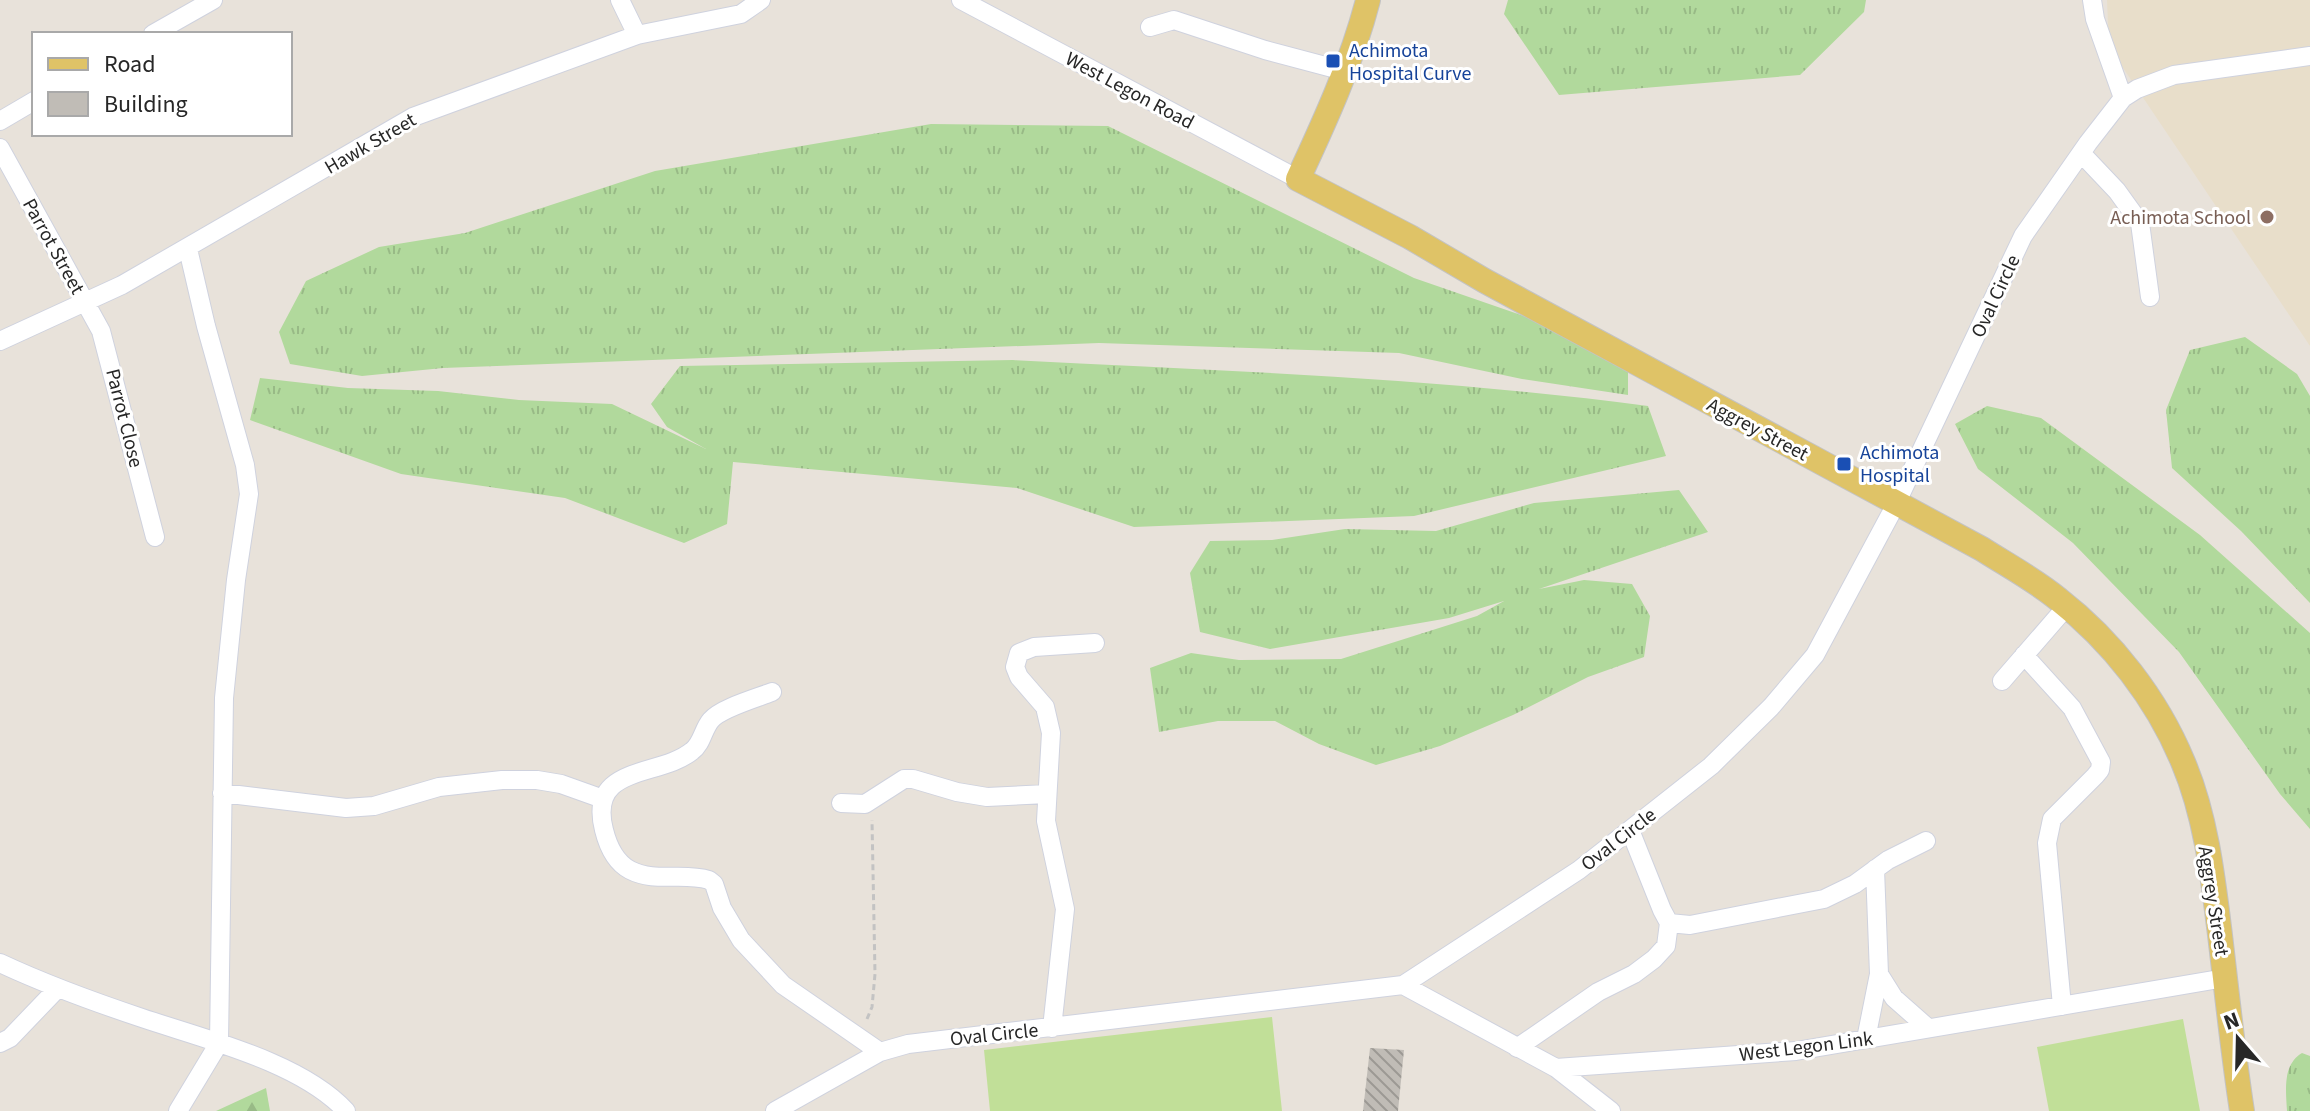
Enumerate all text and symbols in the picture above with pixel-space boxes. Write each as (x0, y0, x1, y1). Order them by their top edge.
legend (32, 32, 292, 136)
place label: Achimota Hospital Curve (1349, 37, 1472, 88)
street label: West Legon Road (1060, 45, 1199, 137)
text: Road (104, 47, 156, 82)
marker: Achimota Hospital Curve (1324, 52, 1342, 70)
text: Building (104, 87, 188, 122)
street label: Hawk Street (320, 106, 422, 181)
street label: Parrot Street (15, 194, 91, 300)
place label: Achimota School (2110, 204, 2251, 232)
marker: Achimota School (2258, 208, 2276, 226)
street label: Oval Circle (1964, 250, 2027, 343)
street label: Parrot Close (98, 366, 150, 471)
street label: Aggrey Street (1702, 391, 1813, 468)
place label: Achimota Hospital (1860, 439, 1939, 490)
marker: Achimota Hospital (1835, 455, 1853, 473)
street label: Oval Circle (1575, 801, 1662, 878)
street label: Aggrey Street (2190, 844, 2236, 959)
north arrow (2198, 999, 2278, 1079)
text: N (2219, 1004, 2244, 1039)
street label: Oval Circle (949, 1016, 1040, 1054)
street label: West Legon Link (1738, 1025, 1875, 1069)

